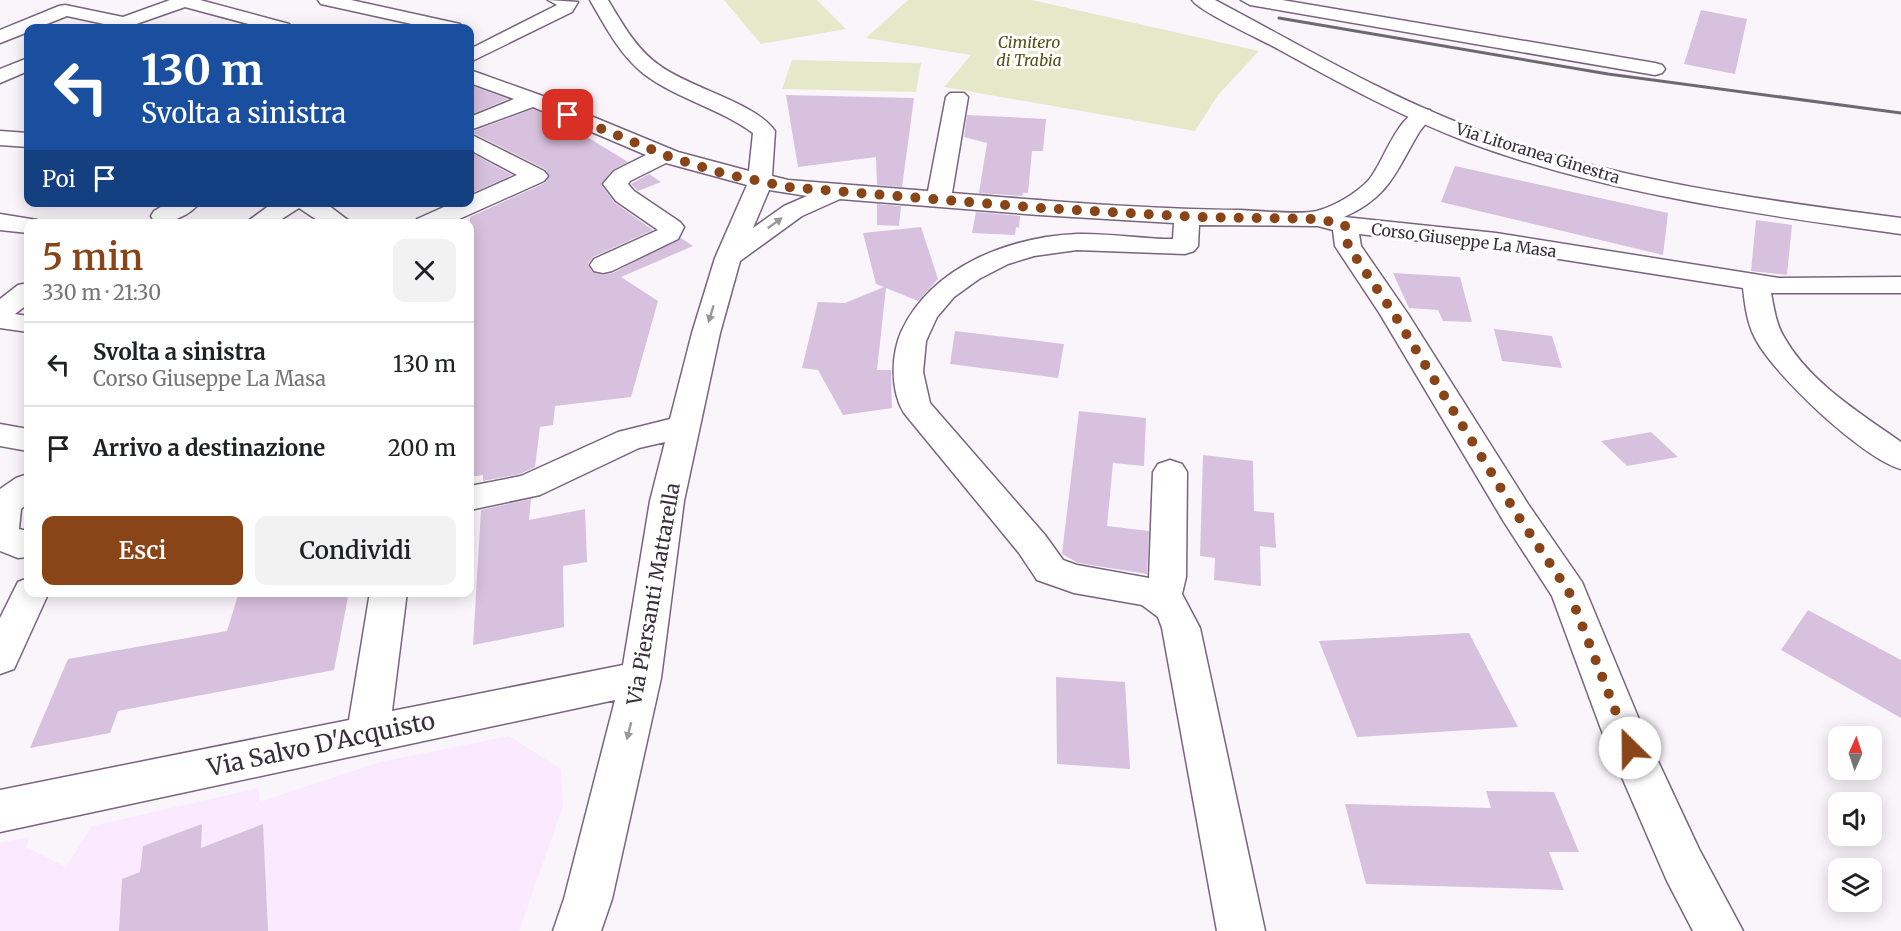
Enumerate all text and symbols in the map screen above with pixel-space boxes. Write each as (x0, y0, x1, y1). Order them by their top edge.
park label: Cimitero di Trabia (996, 32, 1062, 70)
text: 130 m (141, 44, 263, 96)
icon: left (42, 48, 120, 126)
pin (542, 89, 593, 140)
text: Svolta a sinistra (141, 96, 346, 130)
icon: arrive (551, 98, 584, 131)
street label: Via Litoranea Ginestra (1453, 118, 1623, 188)
icon: arrive (88, 162, 121, 195)
text: Poi (42, 165, 76, 193)
one-way arrow (767, 217, 783, 229)
street label: Corso Giuseppe La Masa (1370, 219, 1558, 261)
text: 5 min (42, 235, 143, 280)
button: close (393, 239, 456, 302)
text: 330 m · 21:30 (42, 280, 161, 305)
one-way arrow (706, 305, 715, 323)
text: Svolta a sinistra (93, 338, 266, 366)
icon: left (42, 348, 75, 381)
text: 130 m (393, 350, 456, 378)
text: Corso Giuseppe La Masa (93, 366, 326, 391)
icon: arrive (42, 432, 75, 465)
text: Arrivo a destinazione (93, 434, 325, 462)
text: 200 m (388, 434, 456, 462)
street label: Via Piersanti Mattarella (621, 481, 685, 708)
button: Esci (42, 516, 243, 585)
button: Condividi (255, 516, 456, 585)
street label: Via Salvo D'Acquisto (203, 705, 438, 783)
position arrow (1598, 716, 1662, 780)
one-way arrow (623, 722, 633, 741)
north arrow (1828, 726, 1882, 780)
map controls (1828, 726, 1882, 912)
button: sound (1828, 792, 1882, 846)
button: layers (1828, 858, 1882, 912)

